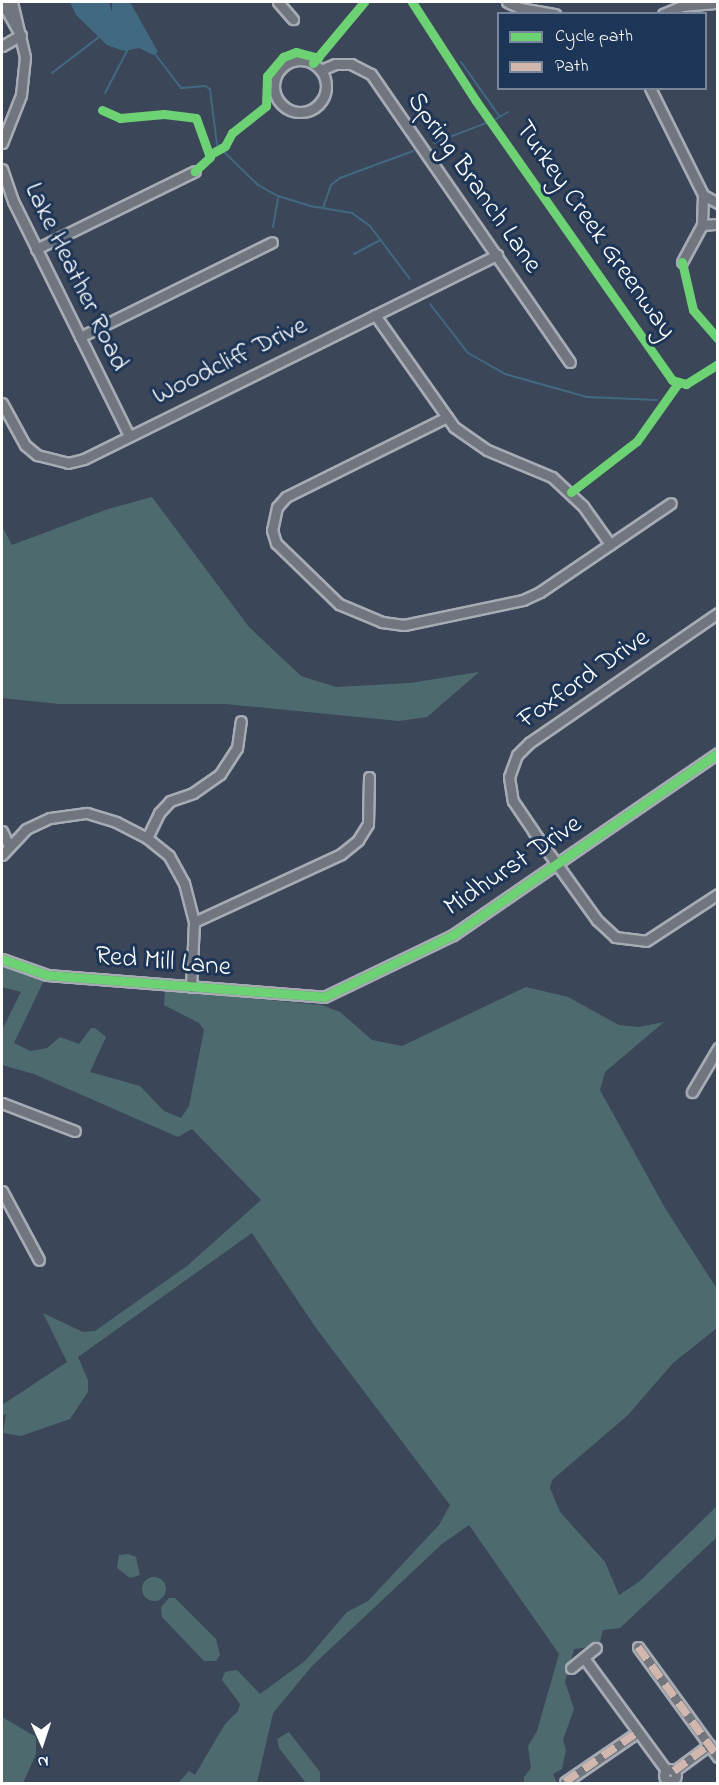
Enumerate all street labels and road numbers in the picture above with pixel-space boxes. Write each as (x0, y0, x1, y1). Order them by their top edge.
street label: Spring Branch Lane (400, 86, 548, 280)
street label: Turkey Creek Greenway (507, 114, 683, 346)
street label: Lake Heather Road (16, 178, 136, 376)
street label: Woodcliff Drive (147, 310, 313, 412)
street label: Foxford Drive (512, 622, 656, 736)
street label: Midhurst Drive (438, 808, 588, 924)
street label: Red Mill Lane (94, 940, 232, 984)

